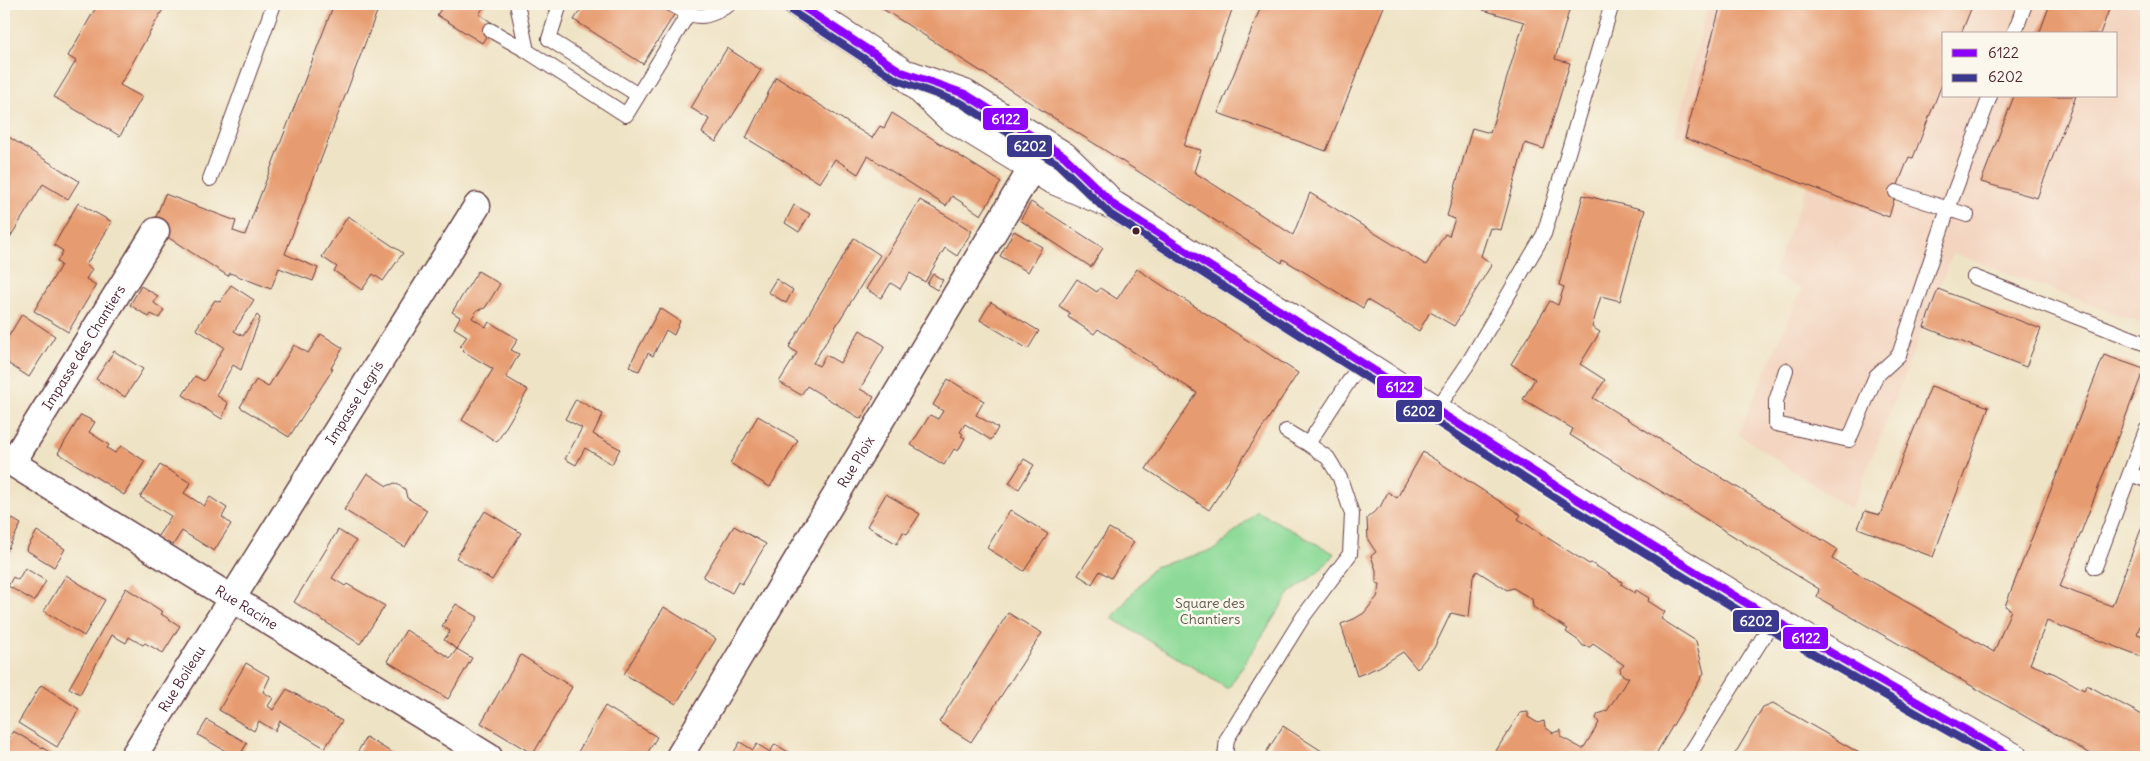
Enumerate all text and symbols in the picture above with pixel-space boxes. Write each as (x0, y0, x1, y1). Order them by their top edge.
legend (1942, 32, 2118, 98)
text: 6122 (1988, 43, 2019, 62)
text: 6202 (1988, 67, 2023, 86)
line badge: 6122 (982, 107, 1029, 131)
text: 6122 (992, 110, 1021, 128)
line badge: 6202 (1006, 134, 1053, 158)
text: 6202 (1014, 137, 1047, 155)
unlabelled marker (1131, 226, 1141, 236)
street label: Impasse des Chantiers (38, 281, 129, 413)
street label: Impasse Legris (321, 357, 387, 448)
line badge: 6122 (1376, 375, 1423, 399)
text: 6122 (1386, 378, 1415, 396)
line badge: 6202 (1395, 399, 1443, 423)
text: 6202 (1403, 402, 1436, 420)
street label: Rue Ploix (833, 433, 878, 491)
street label: Rue Racine (212, 581, 281, 634)
park label: Square des Chantiers (1175, 594, 1245, 628)
line badge: 6202 (1732, 609, 1780, 633)
text: 6202 (1740, 612, 1773, 630)
line badge: 6122 (1782, 626, 1829, 650)
text: 6122 (1792, 629, 1821, 647)
street label: Rue Boileau (154, 642, 209, 715)

